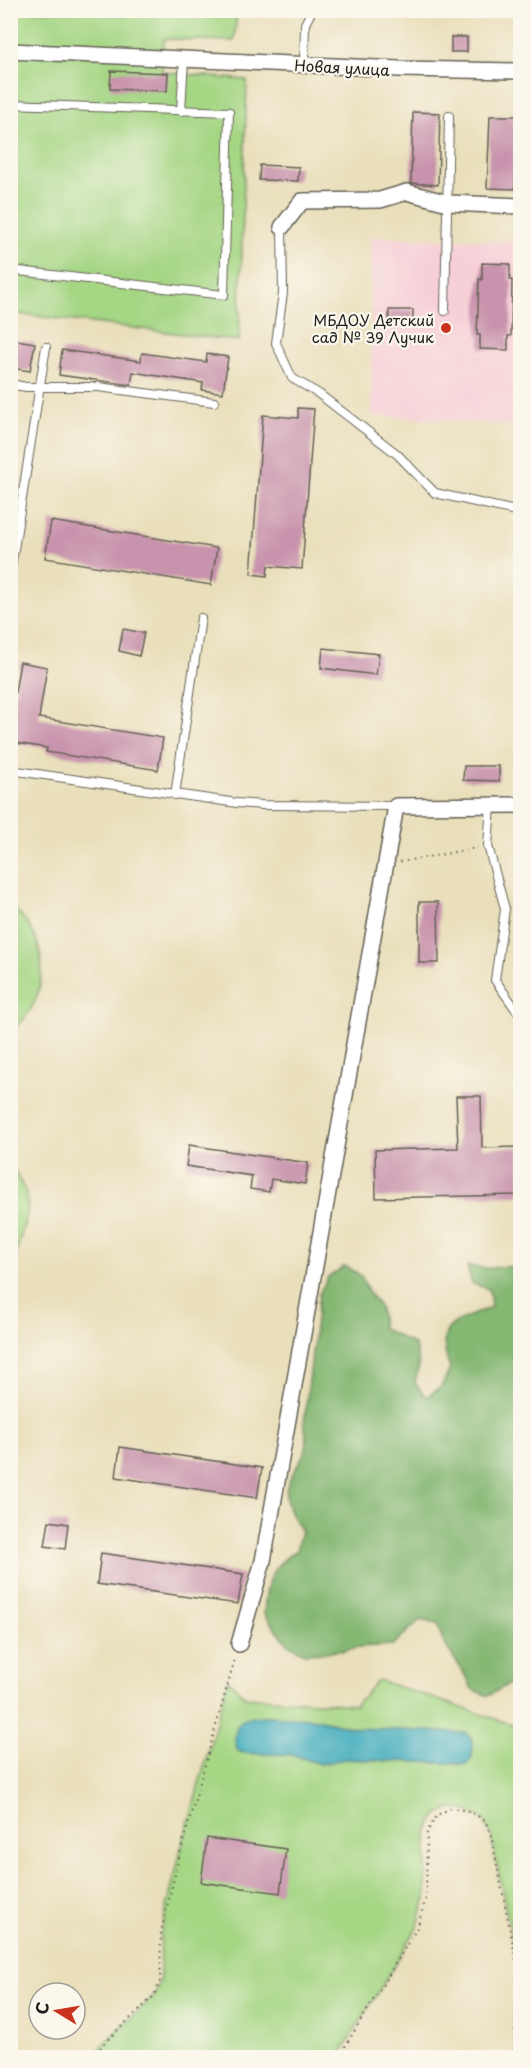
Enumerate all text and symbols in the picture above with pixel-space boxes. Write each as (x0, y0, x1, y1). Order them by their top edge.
street label: Новая улица (294, 53, 391, 81)
place label: МБДОУ Детский сад № 39 Лучик (312, 308, 434, 348)
marker: МБДОУ Детский сад № 39 Лучик (439, 321, 453, 335)
north arrow (27, 1981, 87, 2041)
text: С (28, 2000, 54, 2016)

